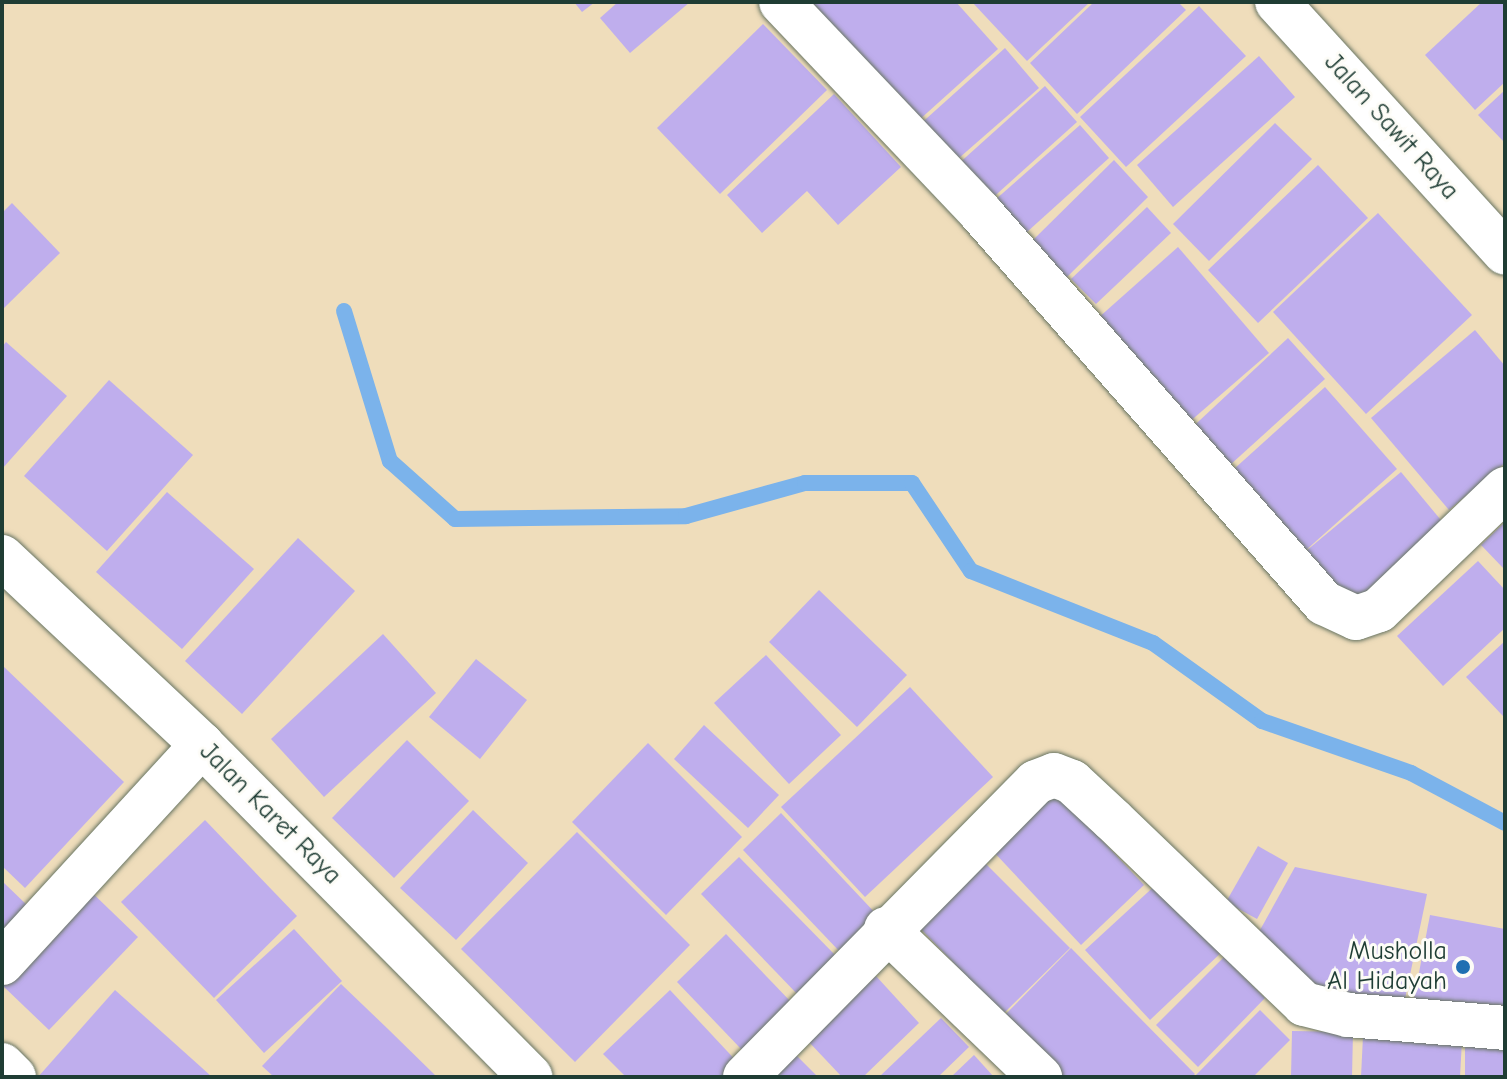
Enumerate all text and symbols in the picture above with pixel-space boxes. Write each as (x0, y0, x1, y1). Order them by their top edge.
street label: Jalan Sawit Raya (1317, 47, 1465, 207)
street label: Jalan Karet Raya (193, 737, 347, 891)
place label: Musholla Al Hidayah (1327, 936, 1447, 998)
marker: Musholla Al Hidayah (1454, 958, 1472, 976)

